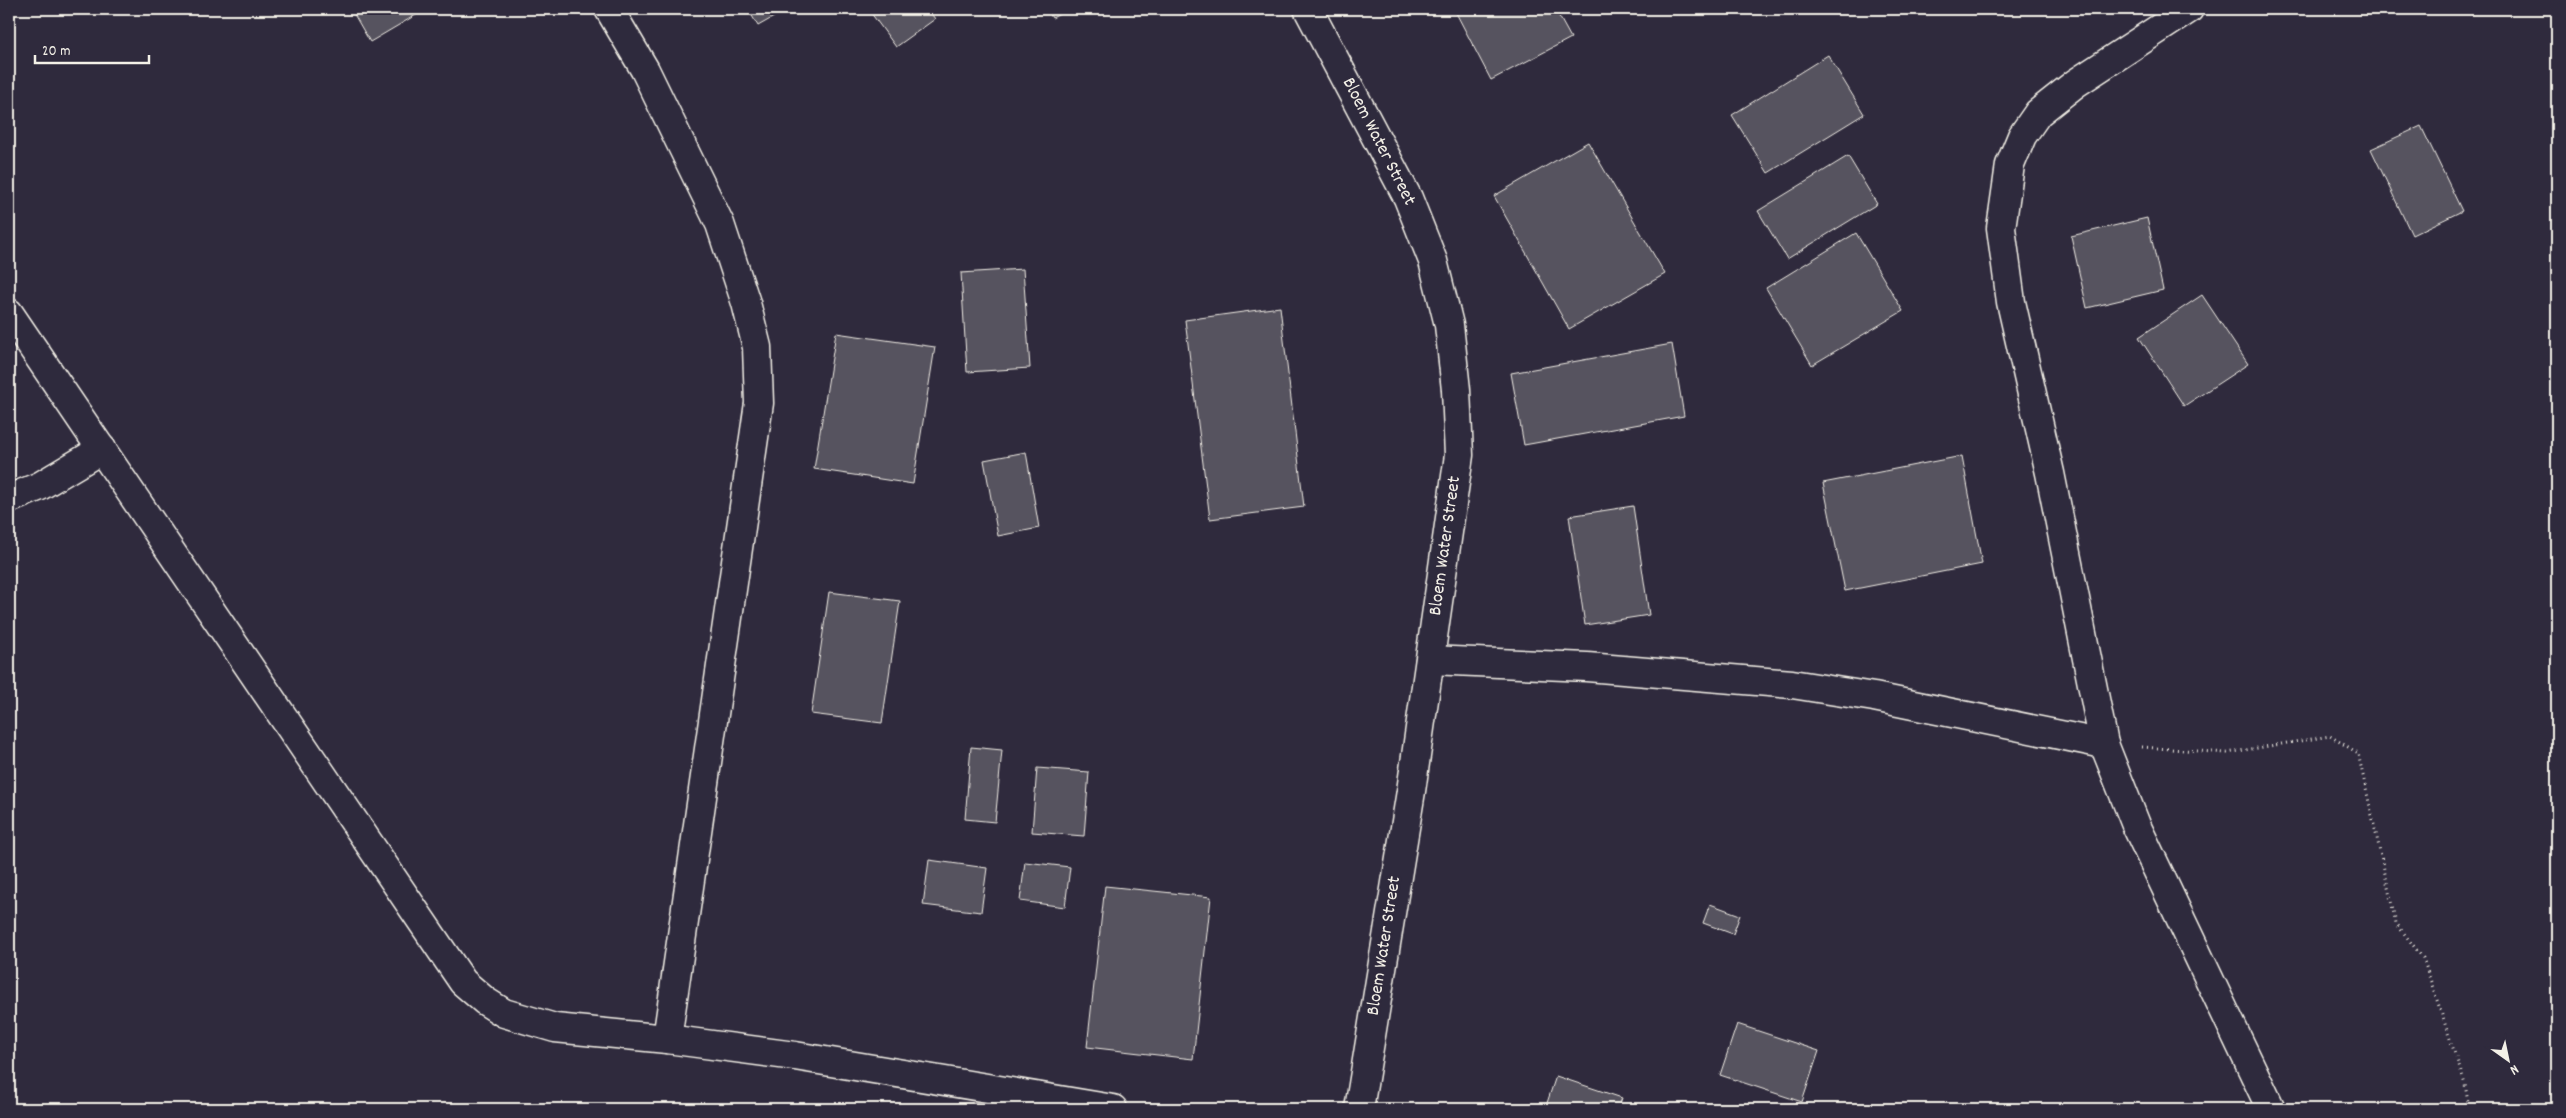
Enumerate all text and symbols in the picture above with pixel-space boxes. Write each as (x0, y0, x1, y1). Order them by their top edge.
scale bar (35, 32, 149, 64)
text: 20 m (42, 41, 70, 63)
street label: Bloem Water Street (1334, 73, 1422, 211)
street label: Bloem Water Street (1423, 475, 1469, 617)
street label: Bloem Water Street (1361, 874, 1409, 1018)
north arrow (2484, 1036, 2534, 1086)
text: N (2506, 1059, 2522, 1080)

